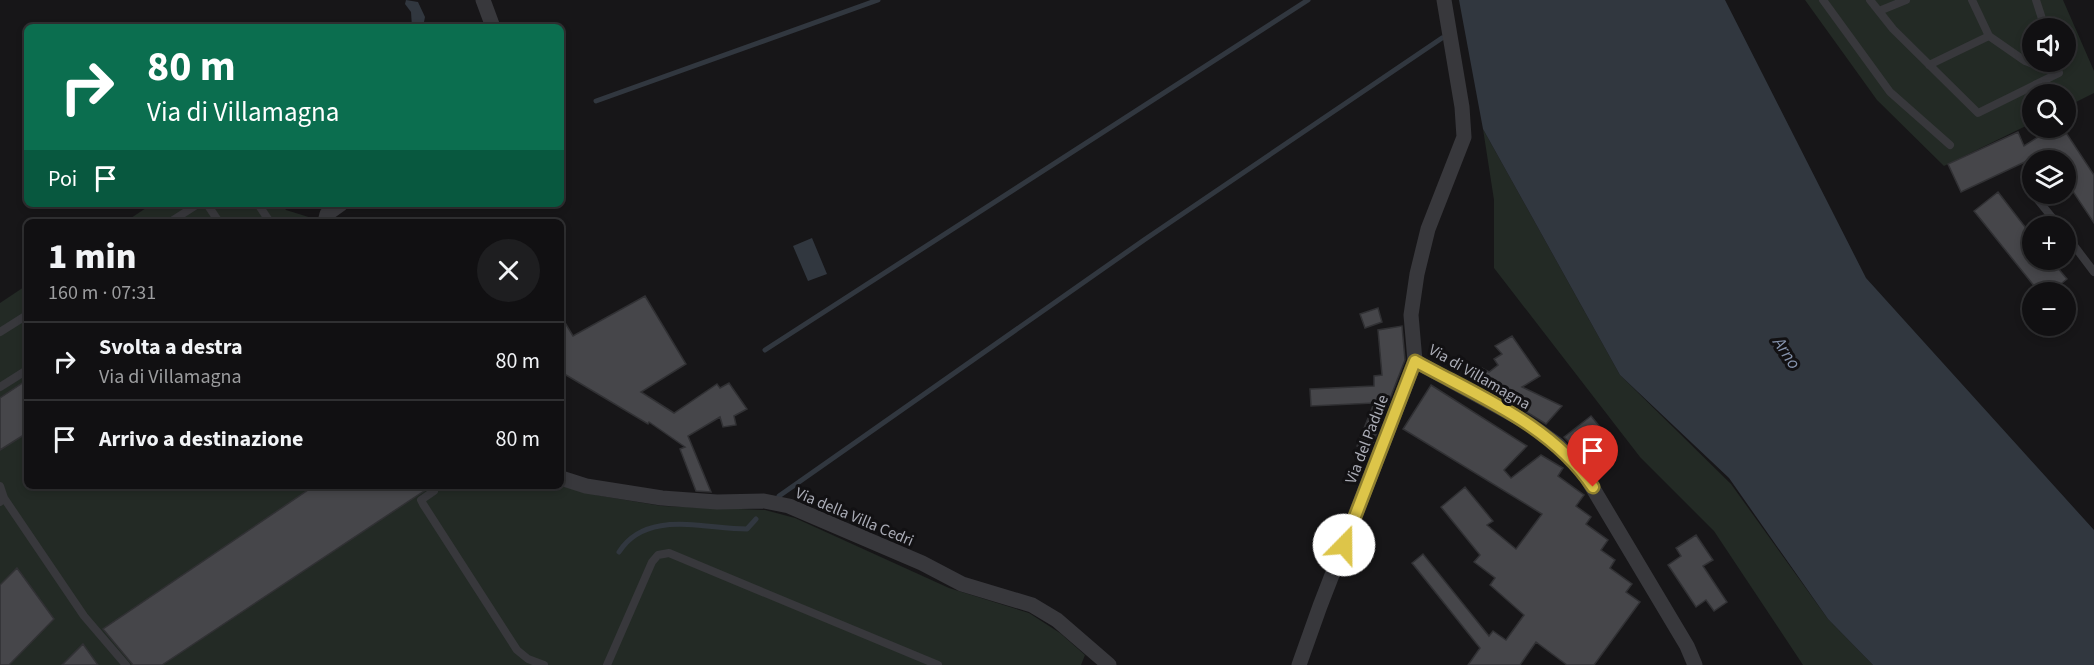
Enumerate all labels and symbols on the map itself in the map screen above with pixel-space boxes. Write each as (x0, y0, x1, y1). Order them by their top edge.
water label: Arno (1766, 331, 1806, 374)
street label: Via di Villamagna (1425, 339, 1534, 415)
street label: Via del Padule (1340, 392, 1394, 487)
pin (1567, 425, 1618, 487)
street label: Via della Villa Cedri (792, 482, 917, 552)
position arrow (1312, 513, 1376, 577)

